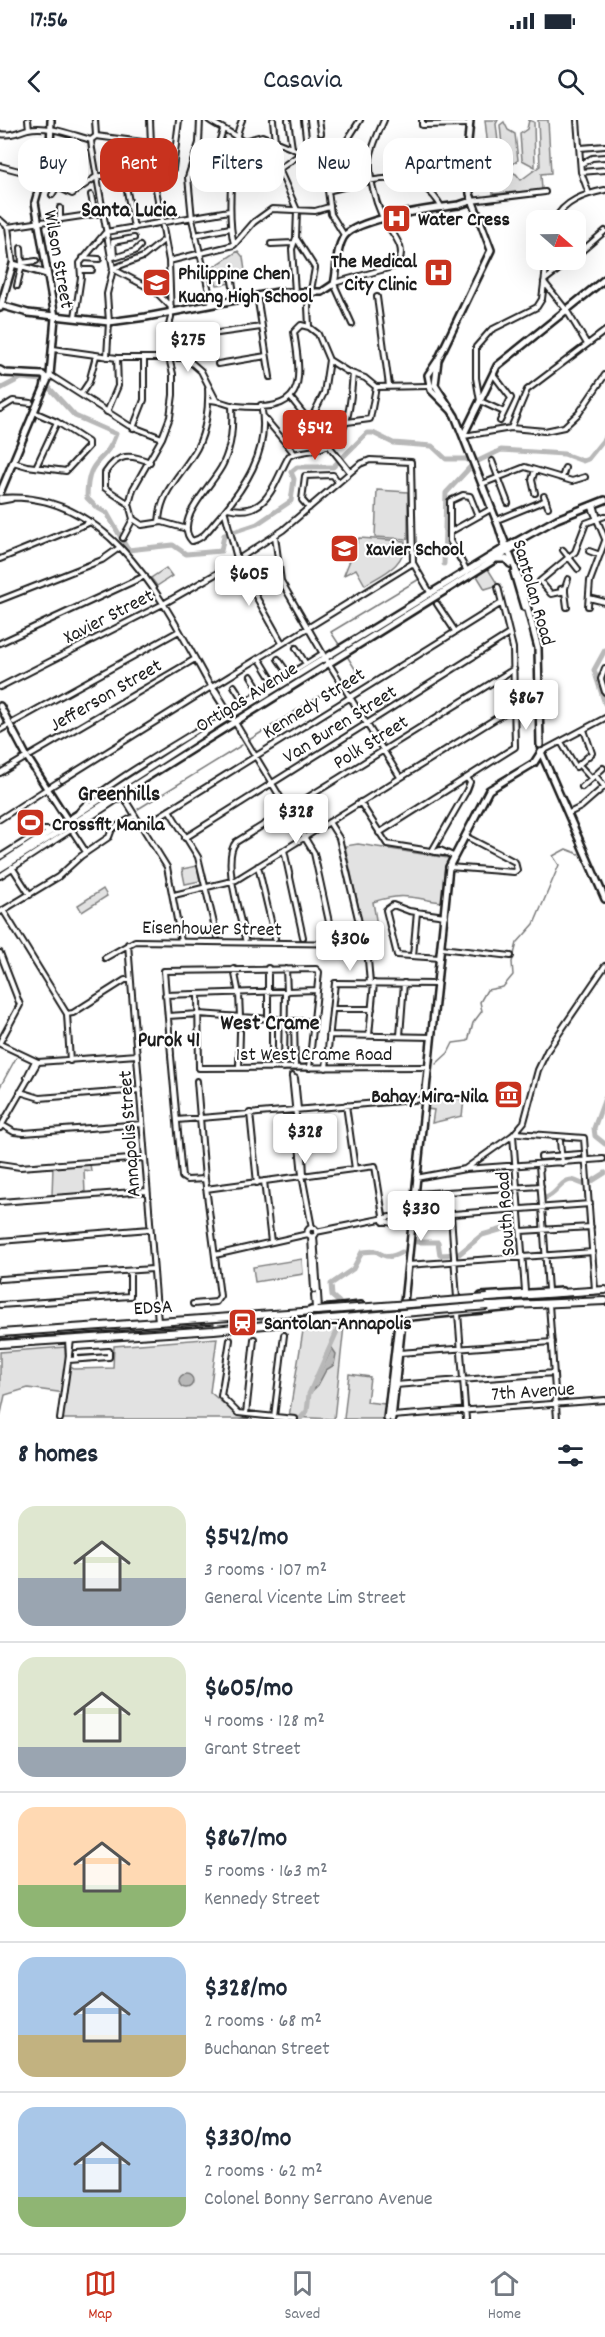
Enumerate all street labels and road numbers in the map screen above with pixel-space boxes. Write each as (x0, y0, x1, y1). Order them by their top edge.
street label: Wilson Street (35, 208, 79, 311)
street label: Santolan Road (504, 537, 561, 649)
street label: Xavier Street (59, 583, 159, 652)
street label: Jefferson Street (45, 653, 168, 740)
street label: Ortigas Avenue (191, 656, 304, 741)
street label: Kennedy Street (258, 662, 371, 747)
street label: Van Buren Street (278, 679, 403, 772)
street label: Polk Street (328, 709, 415, 778)
street label: Eisenhower Street (142, 915, 282, 945)
street label: 1st West Crame Road (236, 1042, 392, 1070)
street label: Annapolis Street (113, 1070, 149, 1198)
street label: South Road (490, 1170, 524, 1257)
street label: EDSA (133, 1294, 174, 1324)
street label: 7th Avenue (491, 1376, 576, 1410)

